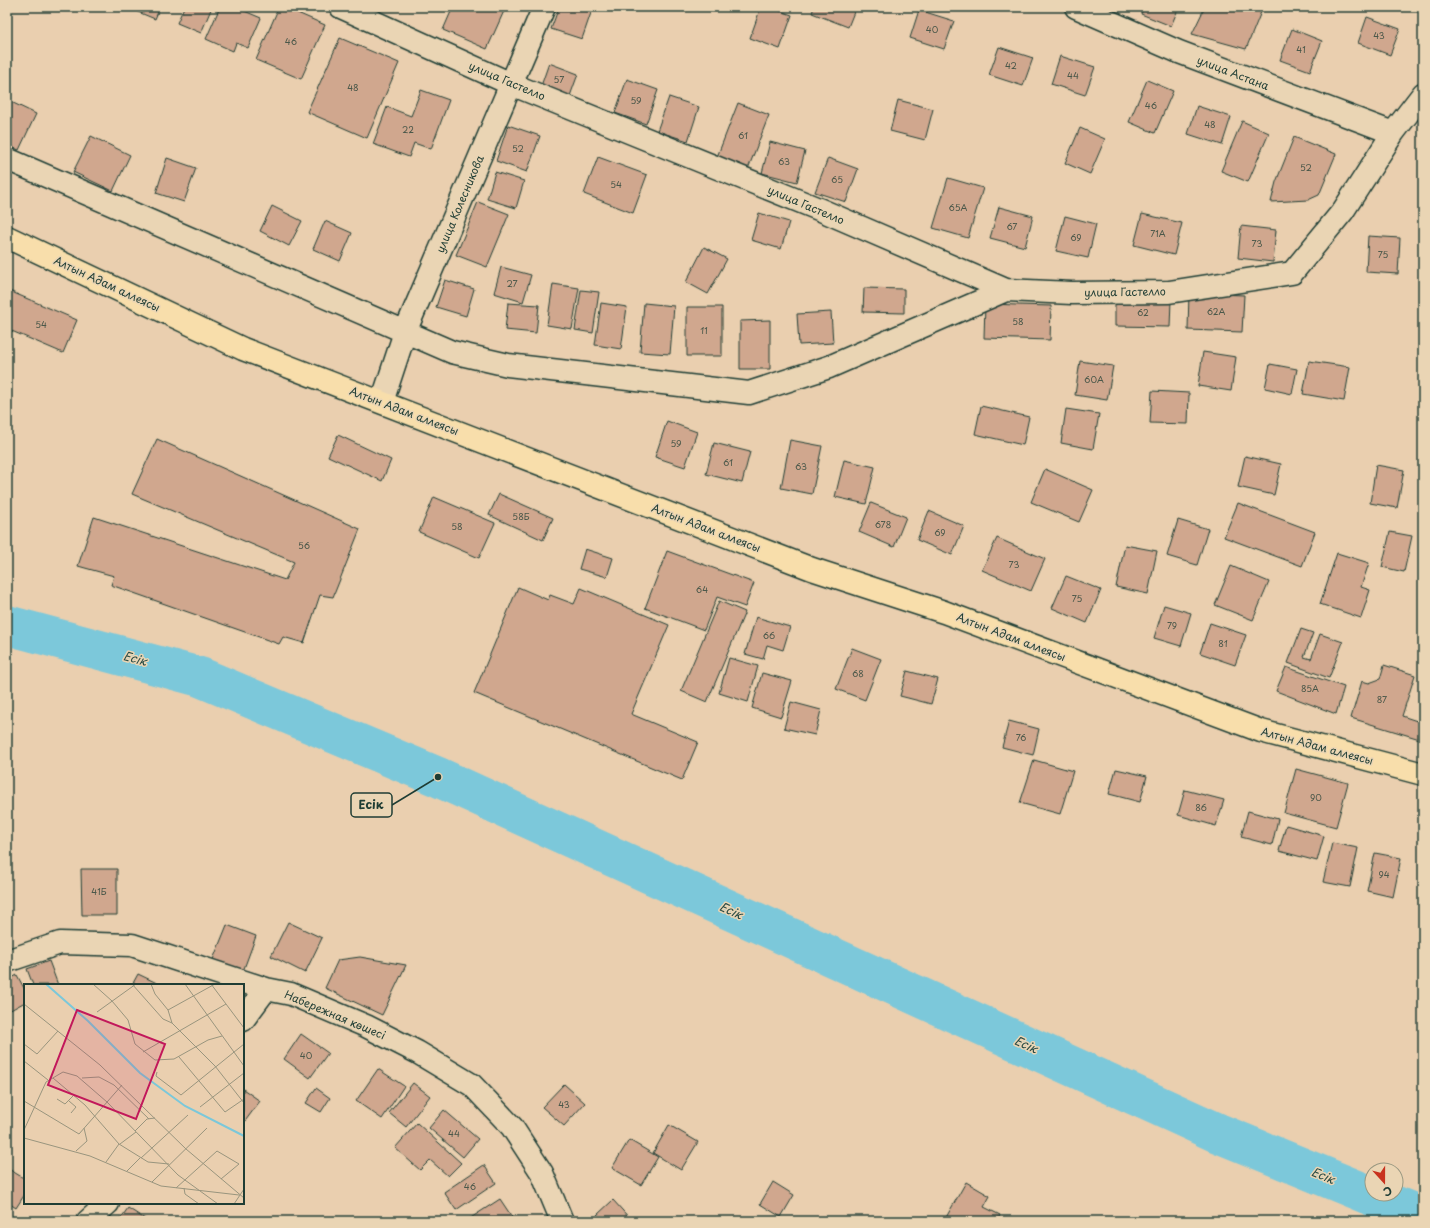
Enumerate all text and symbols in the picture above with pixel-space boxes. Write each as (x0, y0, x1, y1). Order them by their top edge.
house number: 40 (926, 22, 939, 36)
house number: 43 (1373, 28, 1385, 42)
house number: 46 (285, 34, 297, 48)
house number: 41 (1296, 42, 1306, 56)
street label: улица Астана (1195, 51, 1272, 94)
street label: улица Гастелло (466, 57, 548, 104)
house number: 42 (1005, 58, 1017, 72)
house number: 44 (1067, 68, 1079, 82)
house number: 57 (554, 72, 564, 86)
house number: 48 (347, 80, 359, 94)
house number: 59 (630, 93, 642, 107)
house number: 46 (1145, 98, 1157, 112)
house number: 48 (1204, 117, 1216, 131)
house number: 22 (402, 122, 414, 136)
house number: 61 (738, 128, 748, 142)
house number: 52 (512, 141, 524, 155)
street label: улица Колесникова (431, 152, 488, 255)
house number: 63 (778, 154, 790, 168)
house number: 52 (1300, 160, 1312, 174)
house number: 65 (831, 172, 843, 186)
house number: 54 (610, 177, 622, 191)
street label: улица Гастелло (765, 181, 847, 228)
house number: 65А (949, 200, 967, 214)
house number: 67 (1006, 219, 1018, 233)
house number: 71А (1150, 226, 1166, 240)
house number: 69 (1070, 230, 1082, 244)
house number: 73 (1252, 236, 1262, 250)
house number: 75 (1378, 247, 1388, 261)
street label: Алтын Адам аллеясы (51, 251, 163, 316)
house number: 27 (506, 276, 518, 290)
street label: улица Гастелло (1084, 282, 1166, 301)
house number: 62А (1207, 304, 1225, 318)
house number: 62 (1137, 305, 1149, 319)
house number: 58 (1012, 314, 1024, 328)
house number: 54 (35, 317, 47, 331)
house number: 11 (700, 323, 708, 337)
house number: 60А (1084, 372, 1104, 386)
street label: Алтын Адам аллеясы (347, 382, 461, 439)
house number: 59 (670, 436, 682, 450)
house number: 61 (723, 455, 733, 469)
house number: 63 (795, 459, 807, 473)
street label: Алтын Адам аллеясы (649, 499, 763, 556)
house number: 58Б (512, 509, 530, 523)
house number: 678 (875, 517, 891, 531)
house number: 58 (451, 519, 463, 533)
house number: 69 (934, 525, 946, 539)
house number: 56 (298, 538, 310, 552)
house number: 73 (1009, 557, 1019, 571)
house number: 64 (696, 582, 708, 596)
house number: 75 (1072, 591, 1082, 605)
street label: Алтын Адам аллеясы (954, 608, 1068, 665)
house number: 79 (1167, 618, 1177, 632)
house number: 66 (763, 628, 775, 642)
house number: 81 (1218, 636, 1228, 650)
water label: Есік (122, 646, 150, 670)
house number: 68 (852, 666, 864, 680)
house number: 85А (1301, 681, 1319, 695)
house number: 87 (1377, 692, 1387, 706)
street label: Алтын Адам аллеясы (1259, 722, 1375, 769)
house number: 76 (1016, 730, 1026, 744)
house number: 90 (1310, 790, 1322, 804)
callout: Есік (351, 793, 392, 817)
text: Есік (359, 795, 384, 813)
house number: 86 (1195, 800, 1207, 814)
house number: 94 (1378, 867, 1390, 881)
house number: 41Б (91, 884, 107, 898)
water label: Есік (717, 897, 747, 924)
inset map (24, 984, 244, 1204)
street label: Набережная көшесі (282, 986, 388, 1044)
water label: Есік (1012, 1031, 1042, 1058)
house number: 40 (300, 1048, 313, 1062)
house number: 43 (558, 1097, 570, 1111)
house number: 44 (448, 1126, 460, 1140)
water label: Есік (1309, 1162, 1338, 1188)
north arrow (1364, 1162, 1404, 1202)
house number: 46 (464, 1179, 476, 1193)
text: С (1381, 1182, 1395, 1201)

